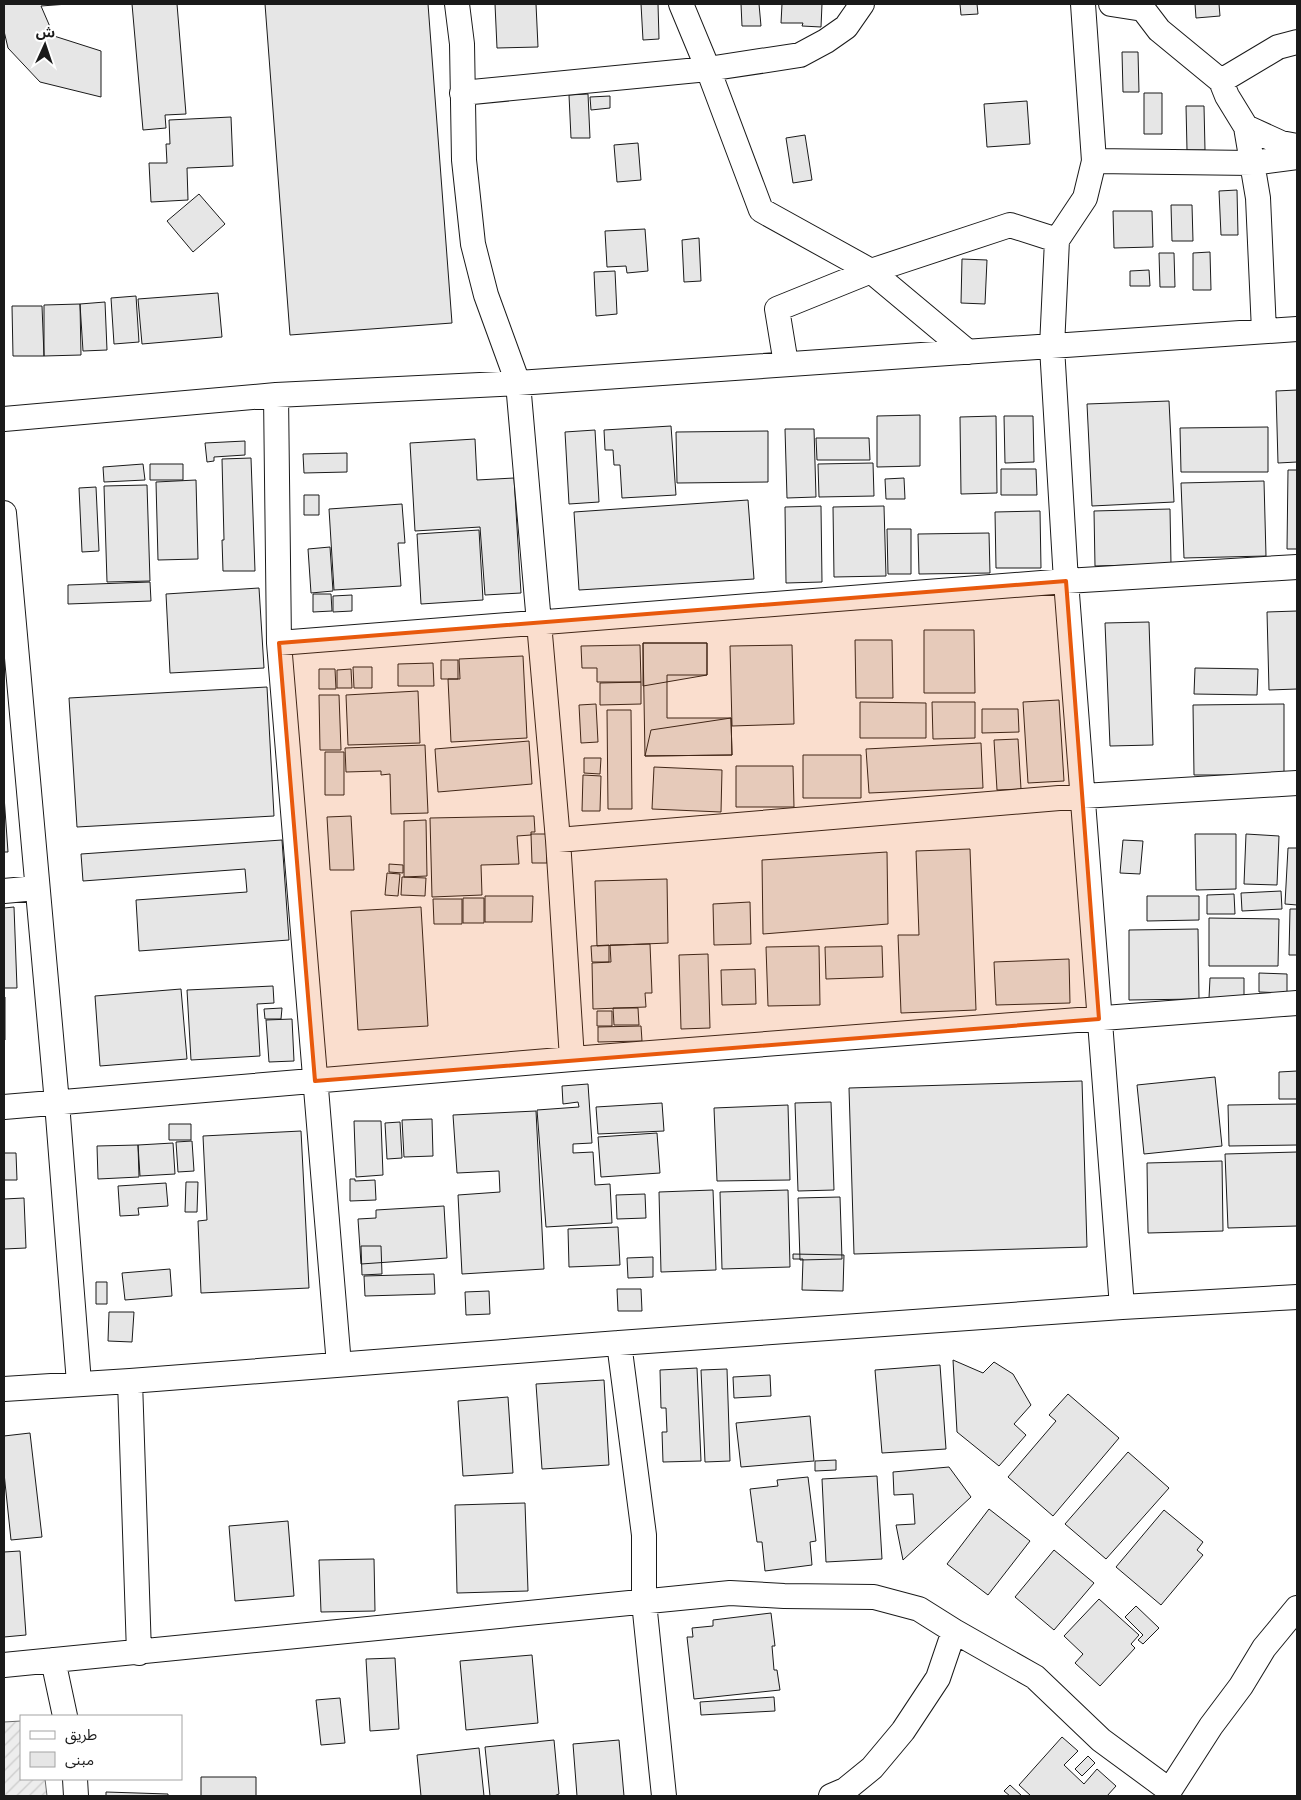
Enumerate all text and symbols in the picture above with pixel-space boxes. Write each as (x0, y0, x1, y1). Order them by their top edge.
north arrow (20, 20, 70, 70)
text: ش (36, 23, 56, 41)
legend (20, 1715, 182, 1780)
text: طريق (65, 1725, 97, 1745)
text: مبنى (65, 1750, 94, 1769)

